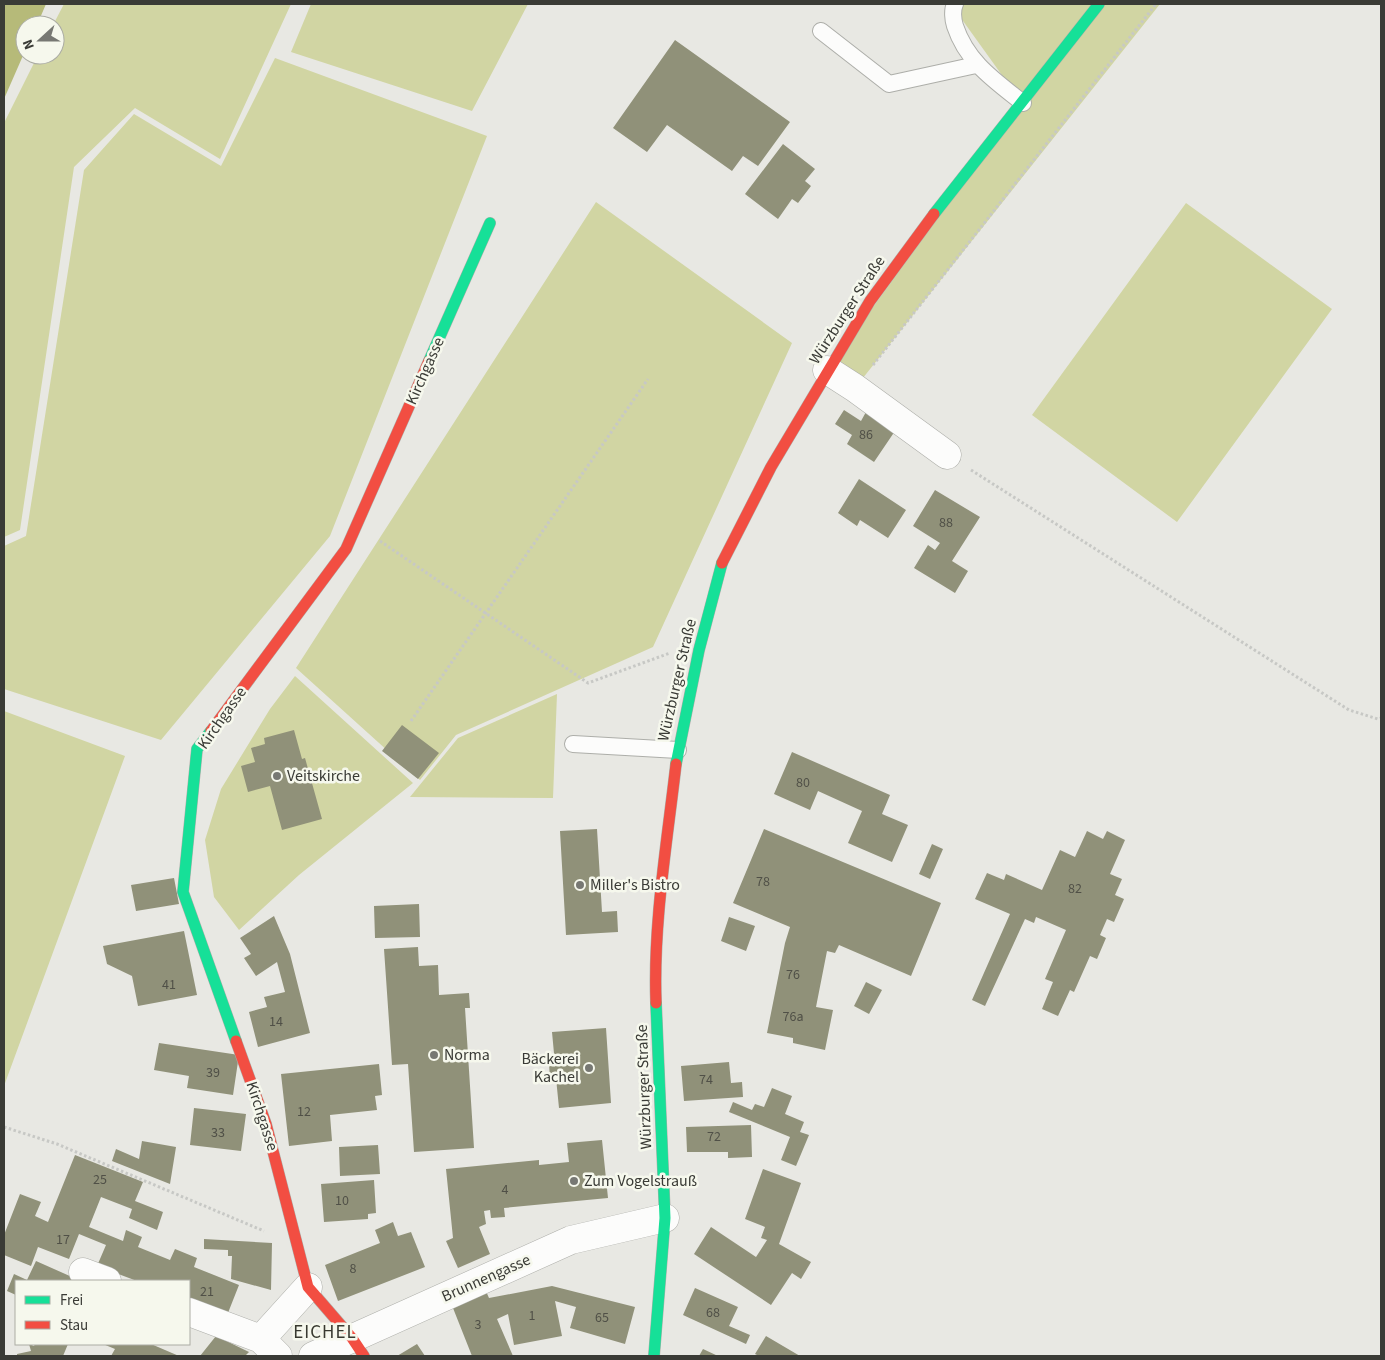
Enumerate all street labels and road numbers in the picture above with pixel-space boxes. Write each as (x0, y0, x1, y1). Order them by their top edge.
street label: Würzburger Straße (804, 252, 890, 368)
street label: Kirchgasse (400, 334, 450, 408)
street label: Würzburger Straße (652, 617, 702, 743)
street label: Kirchgasse (192, 682, 252, 754)
street label: Würzburger Straße (631, 1024, 657, 1150)
street label: Kirchgasse (240, 1078, 284, 1154)
street label: Brunnengasse (438, 1249, 534, 1307)

